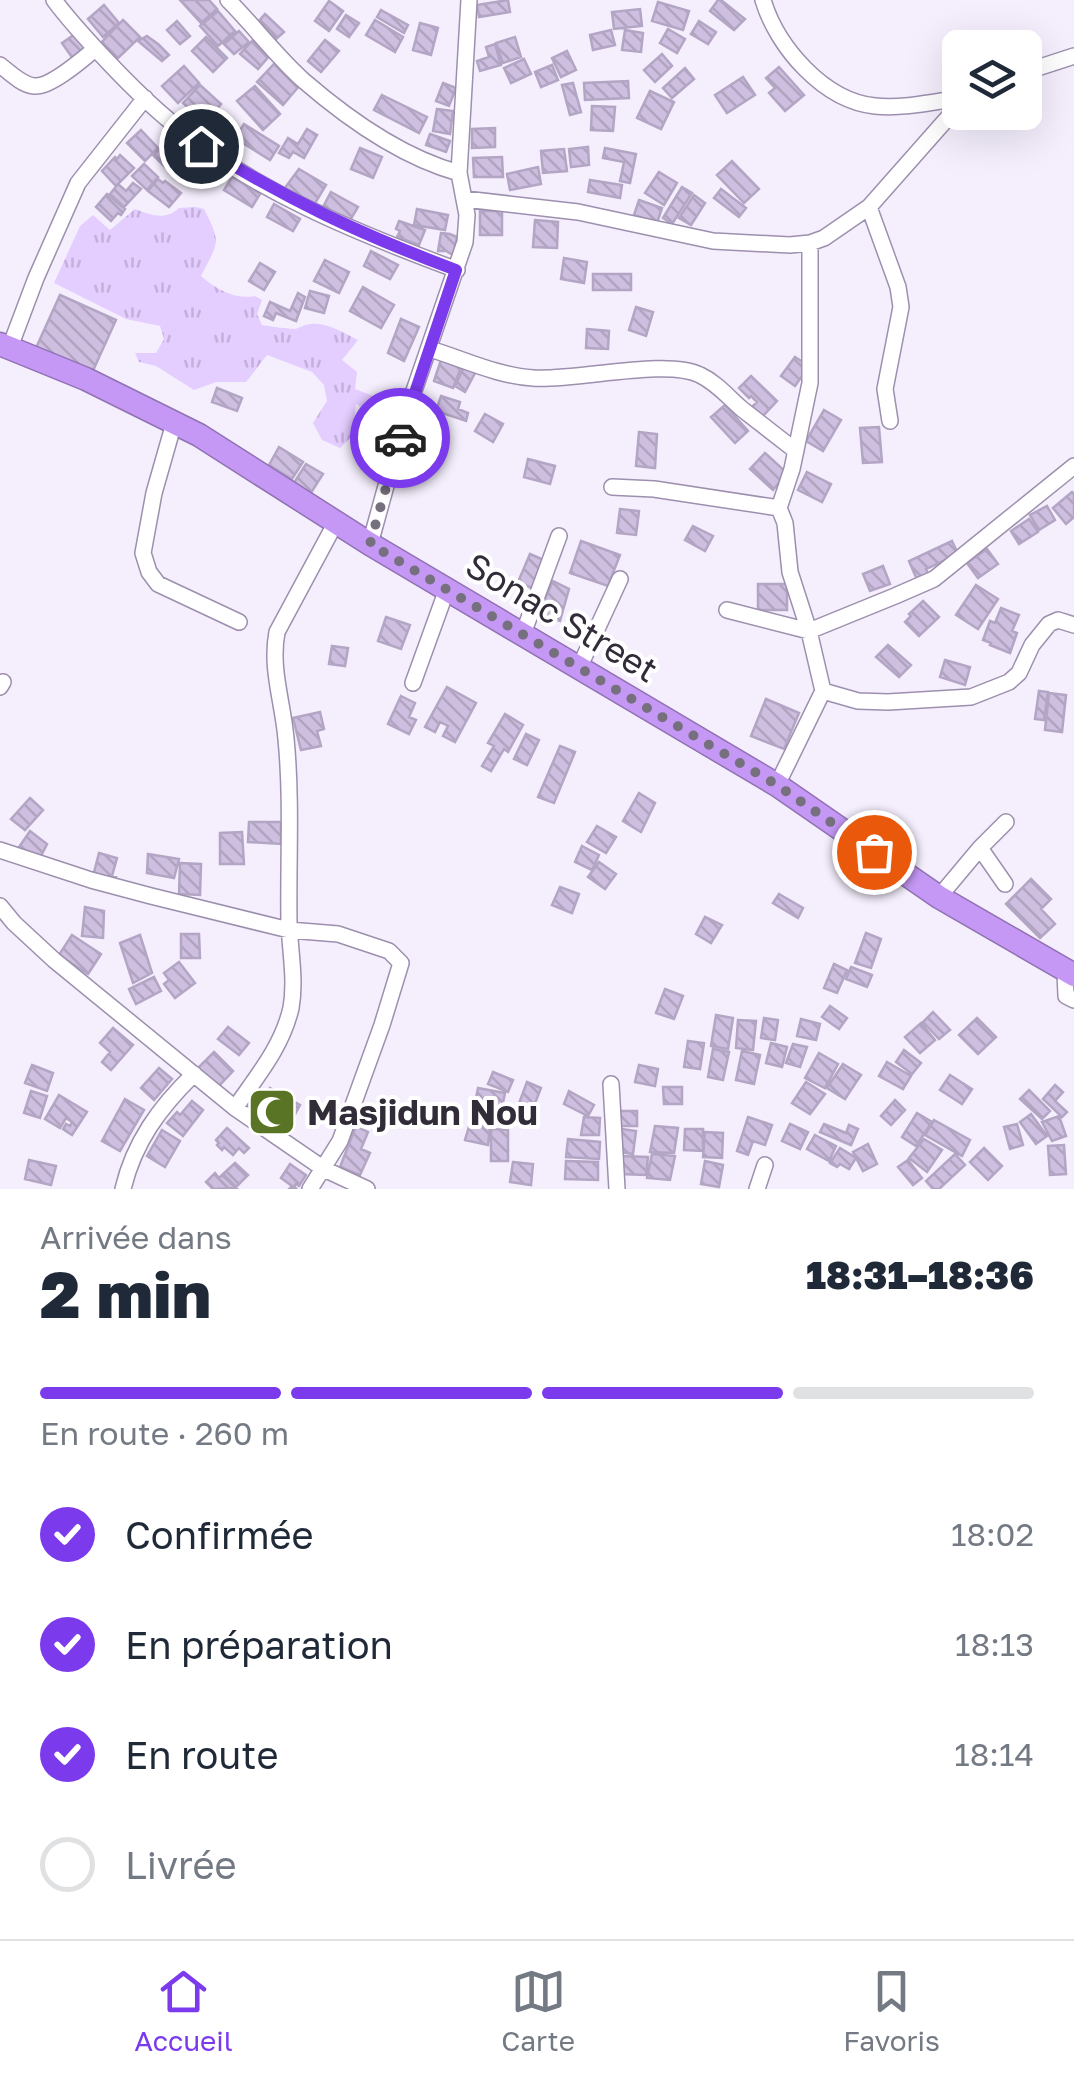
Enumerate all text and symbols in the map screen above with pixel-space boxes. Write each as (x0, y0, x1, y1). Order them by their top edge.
map controls (942, 30, 1042, 130)
button: layers (942, 30, 1042, 130)
pin (159, 104, 244, 189)
icon: home (174, 119, 229, 174)
courier (350, 388, 450, 488)
icon: car (373, 411, 428, 466)
street label: Sonac Street (459, 543, 665, 691)
pin (832, 810, 917, 895)
icon: bag (847, 825, 902, 880)
mosque icon: Masjidun Nou (246, 1086, 298, 1138)
place label: Masjidun Nou (307, 1091, 538, 1133)
text: Arrivée dans (40, 1218, 232, 1256)
text: 18:31–18:36 (806, 1252, 1034, 1297)
text: 2 min (40, 1254, 211, 1332)
text: En route · 260 m (40, 1414, 289, 1452)
icon: check (40, 1507, 95, 1562)
text: Confirmée (125, 1512, 314, 1557)
text: 18:02 (951, 1515, 1034, 1553)
icon: check (40, 1617, 95, 1672)
text: En préparation (125, 1622, 393, 1667)
text: 18:13 (955, 1625, 1034, 1663)
icon: check (40, 1727, 95, 1782)
text: En route (125, 1732, 279, 1777)
text: 18:14 (954, 1735, 1034, 1773)
text: Livrée (125, 1842, 237, 1887)
tab: Accueil (134, 1964, 233, 2057)
tab: Carte (501, 1964, 575, 2057)
tab: Favoris (843, 1964, 940, 2057)

